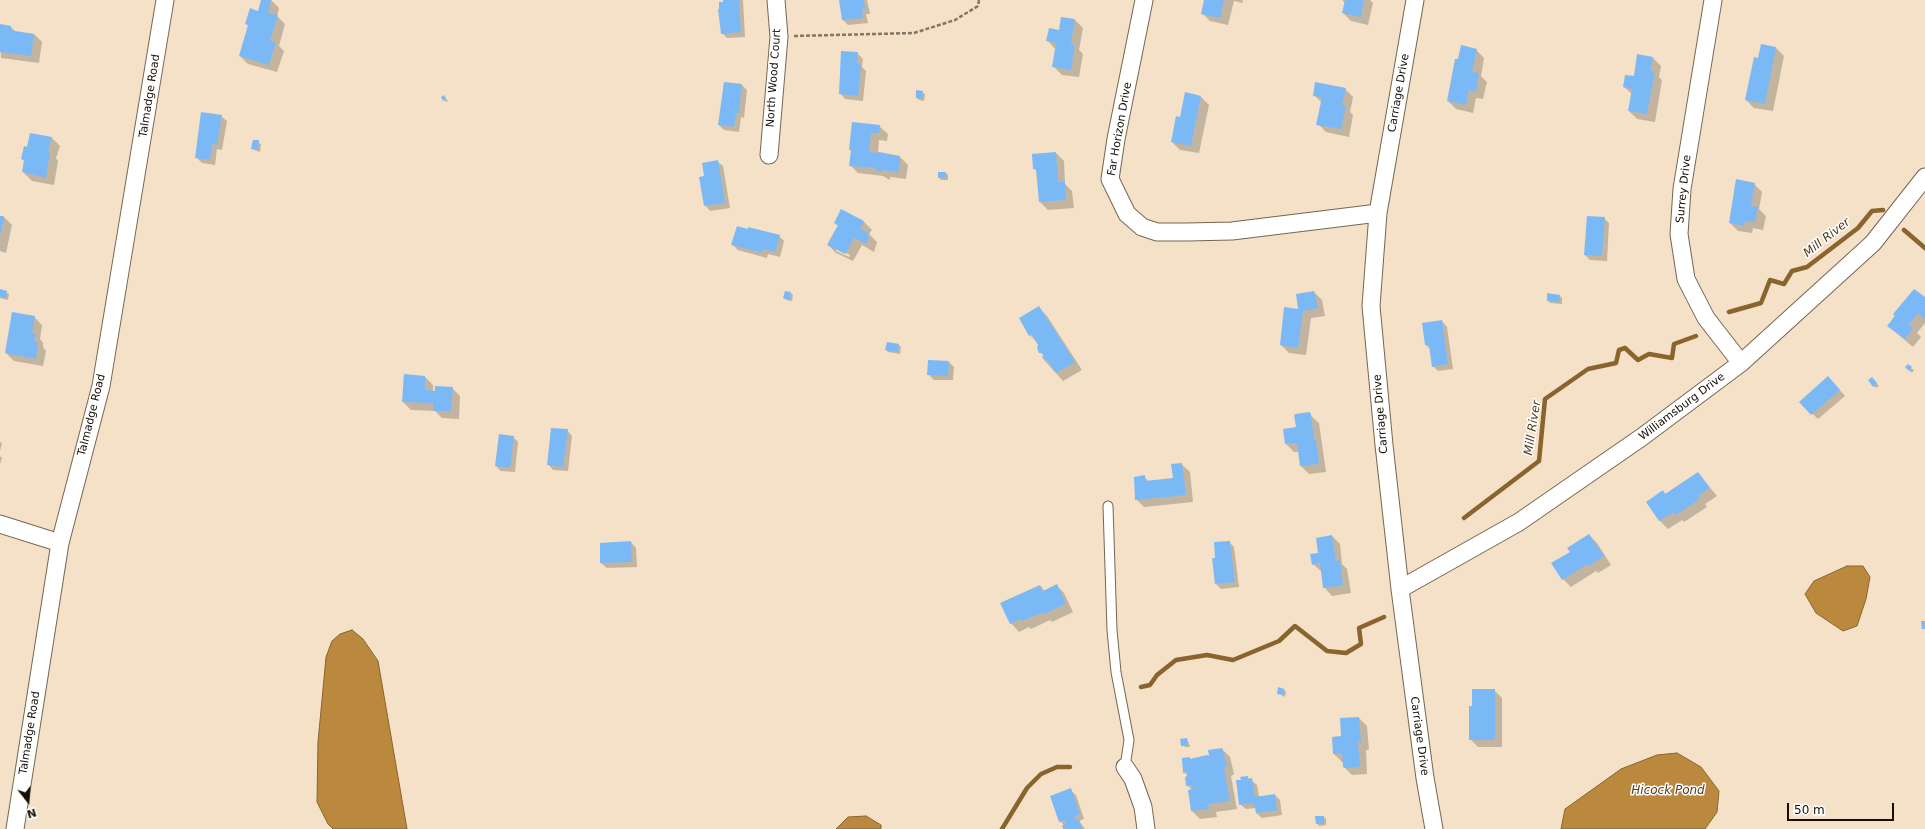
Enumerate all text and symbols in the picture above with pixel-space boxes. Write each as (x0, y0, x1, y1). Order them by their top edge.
street label: North Wood Court (764, 28, 784, 128)
street label: Talmadge Road (137, 53, 163, 139)
street label: Carriage Drive (1386, 53, 1412, 133)
street label: Far Horizon Drive (1105, 81, 1135, 177)
street label: Surrey Drive (1674, 154, 1694, 224)
water label: Mill River (1801, 215, 1853, 261)
street label: Williamsburg Drive (1636, 370, 1728, 444)
street label: Talmadge Road (75, 373, 109, 457)
street label: Carriage Drive (1371, 374, 1391, 454)
water label: Mill River (1522, 400, 1544, 456)
street label: Talmadge Road (17, 690, 43, 776)
street label: Carriage Drive (1407, 696, 1431, 776)
north arrow (8, 781, 48, 821)
water label: Hicock Pond (1631, 784, 1705, 798)
scale bar (1789, 795, 1896, 821)
text: 50 m (1794, 803, 1825, 817)
text: N (25, 805, 38, 821)

